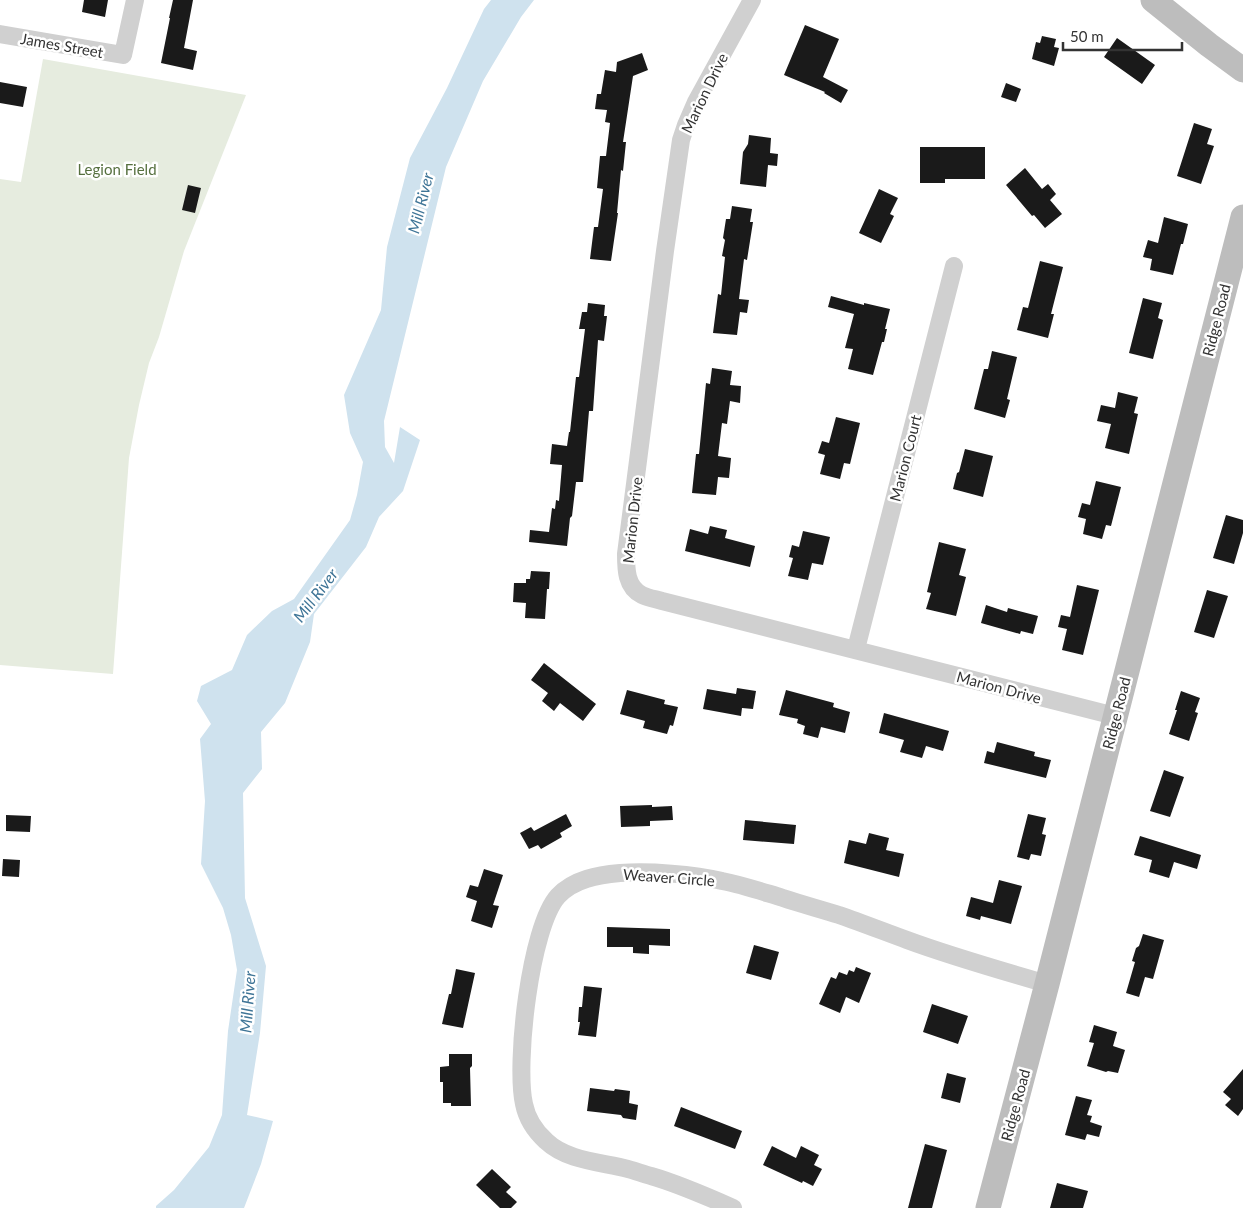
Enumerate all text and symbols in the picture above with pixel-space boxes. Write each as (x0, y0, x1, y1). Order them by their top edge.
scale bar (1063, 20, 1182, 52)
text: 50 m (1070, 27, 1104, 45)
street label: James Street (19, 29, 105, 61)
street label: Marion Drive (677, 50, 731, 136)
park label: Legion Field (77, 160, 157, 178)
water label: Mill River (403, 170, 437, 235)
street label: Ridge Road (1198, 282, 1234, 358)
street label: Marion Court (886, 412, 925, 503)
street label: Marion Drive (619, 476, 645, 564)
water label: Mill River (289, 564, 342, 625)
street label: Marion Drive (955, 667, 1043, 707)
street label: Ridge Road (1098, 675, 1134, 751)
street label: Weaver Circle (623, 865, 715, 889)
water label: Mill River (235, 970, 259, 1034)
street label: Ridge Road (997, 1067, 1033, 1143)

